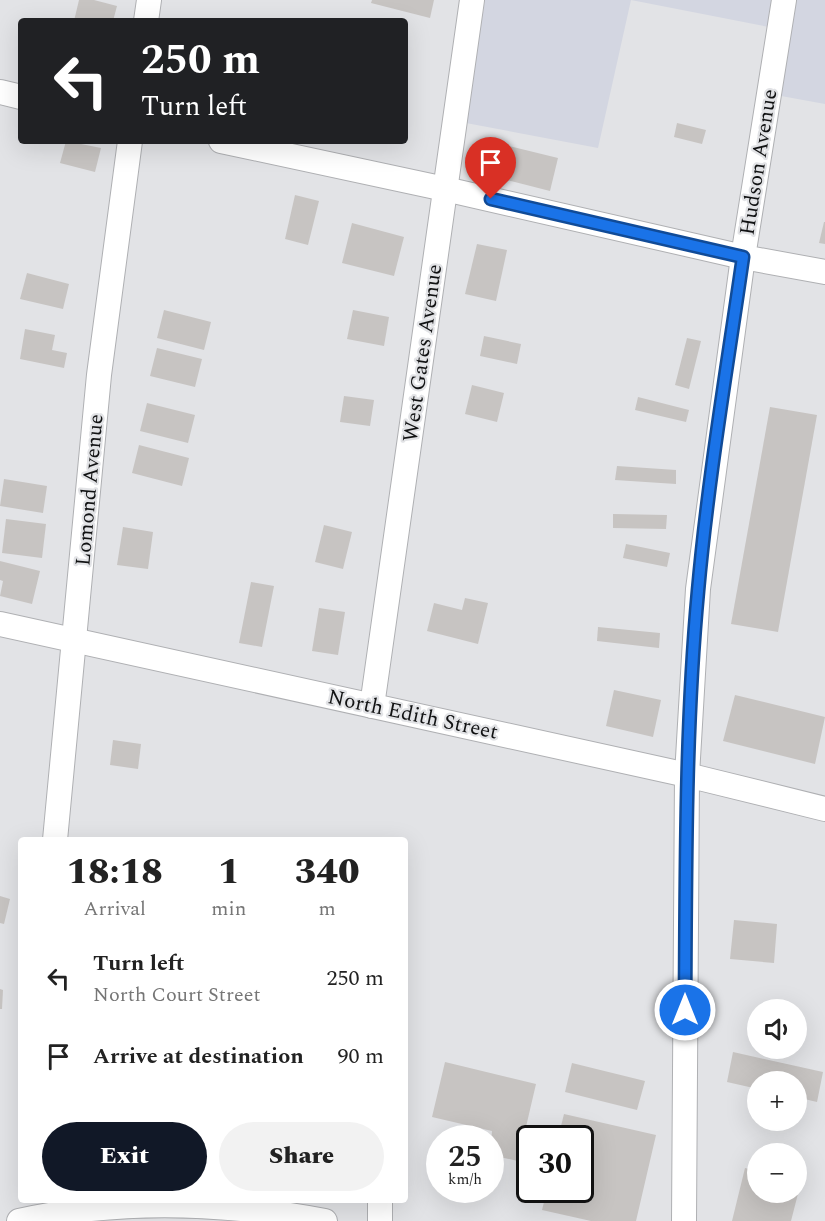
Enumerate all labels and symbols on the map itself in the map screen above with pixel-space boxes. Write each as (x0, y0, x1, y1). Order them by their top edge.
street label: Hudson Avenue (732, 87, 786, 238)
pin (465, 137, 516, 199)
street label: West Gates Avenue (395, 262, 451, 444)
street label: Lomond Avenue (67, 413, 113, 567)
street label: North Edith Street (325, 681, 501, 749)
position arrow (653, 978, 717, 1042)
speed limit sign: 30 (516, 1125, 594, 1203)

